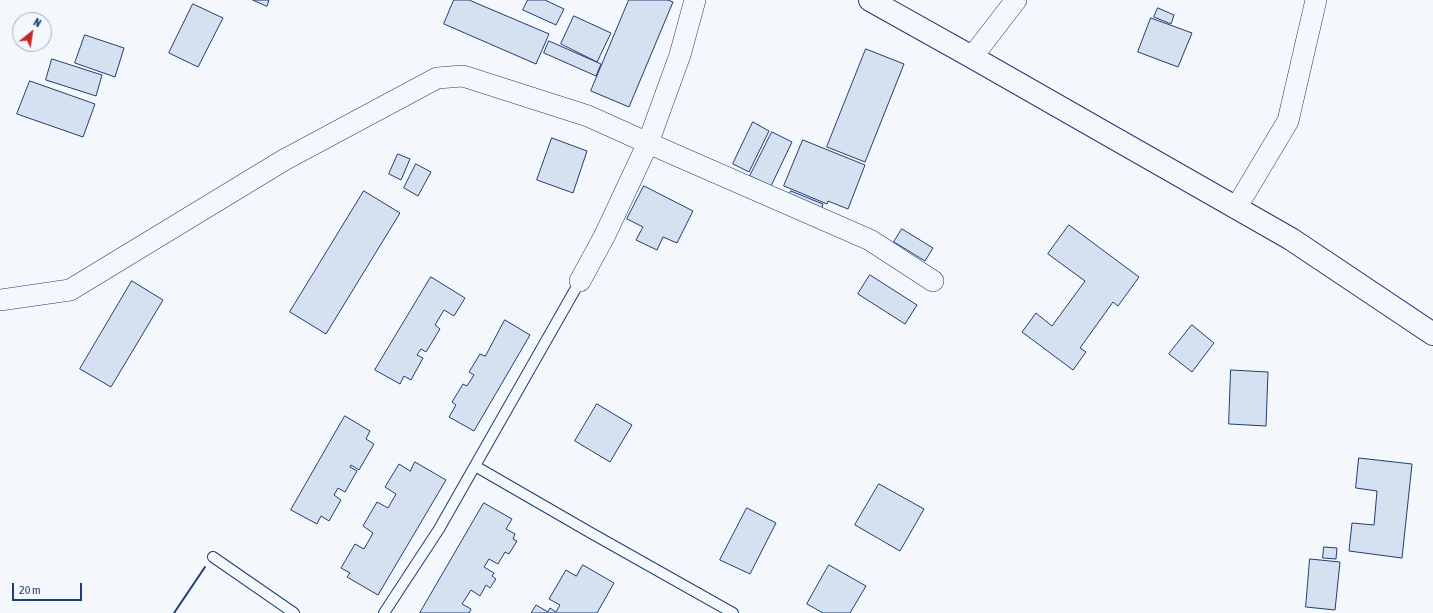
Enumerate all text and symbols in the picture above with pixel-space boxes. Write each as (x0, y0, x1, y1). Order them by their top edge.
north arrow (12, 12, 52, 52)
text: N (32, 16, 43, 29)
scale bar (14, 575, 84, 601)
text: 20 m (19, 583, 41, 597)

